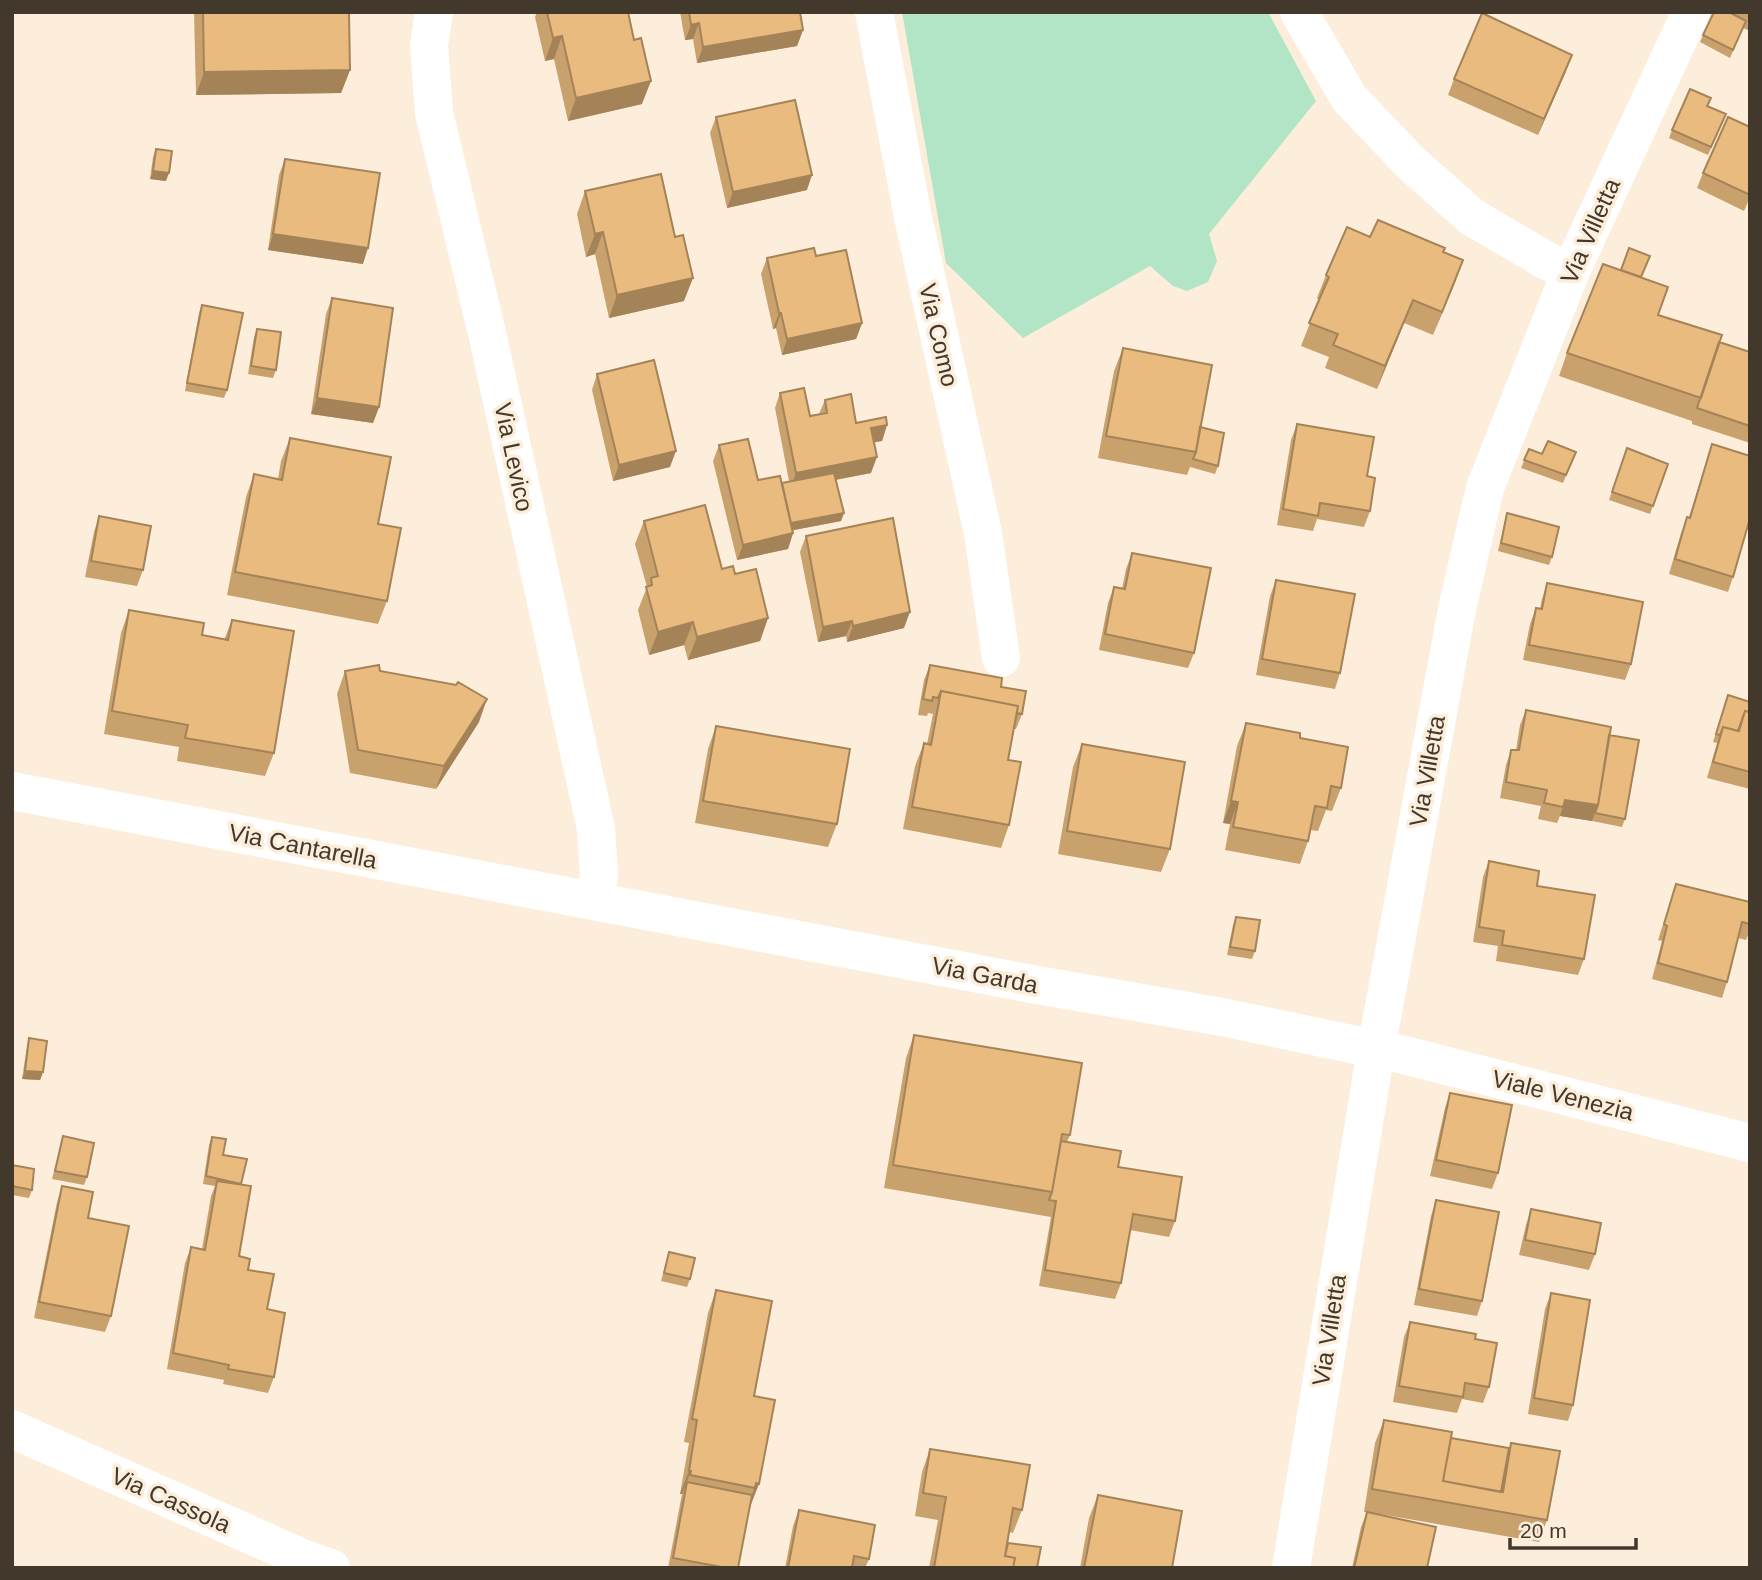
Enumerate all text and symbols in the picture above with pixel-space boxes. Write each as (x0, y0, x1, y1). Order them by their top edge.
street label: Via Villetta (1555, 174, 1625, 288)
street label: Via Como (914, 281, 964, 389)
street label: Via Levico (489, 400, 539, 514)
street label: Via Villetta (1404, 713, 1450, 829)
street label: Via Cantarella (227, 818, 380, 874)
street label: Via Garda (930, 951, 1041, 999)
street label: Viale Venezia (1489, 1064, 1637, 1126)
street label: Via Villetta (1307, 1272, 1351, 1388)
street label: Via Cassola (107, 1462, 235, 1539)
scale bar (1510, 1506, 1636, 1550)
text: 20 m (1520, 1519, 1567, 1542)

